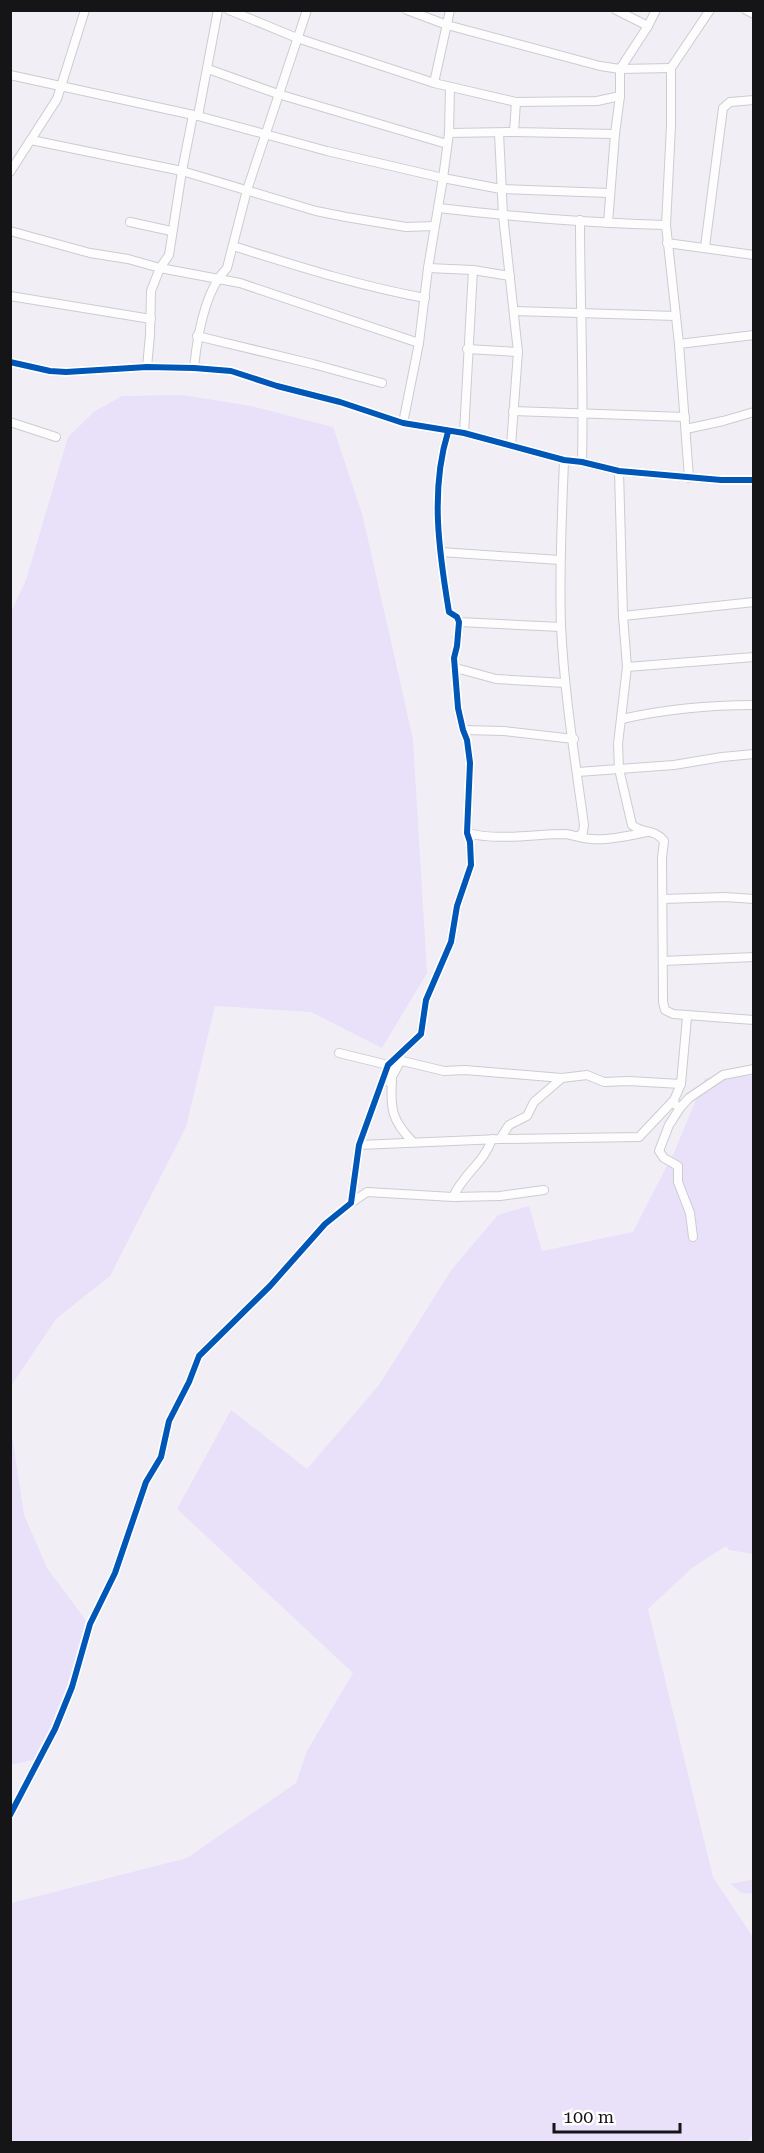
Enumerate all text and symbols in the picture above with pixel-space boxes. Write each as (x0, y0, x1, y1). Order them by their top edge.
scale bar (554, 2096, 680, 2134)
text: 100 m (563, 2106, 614, 2127)

